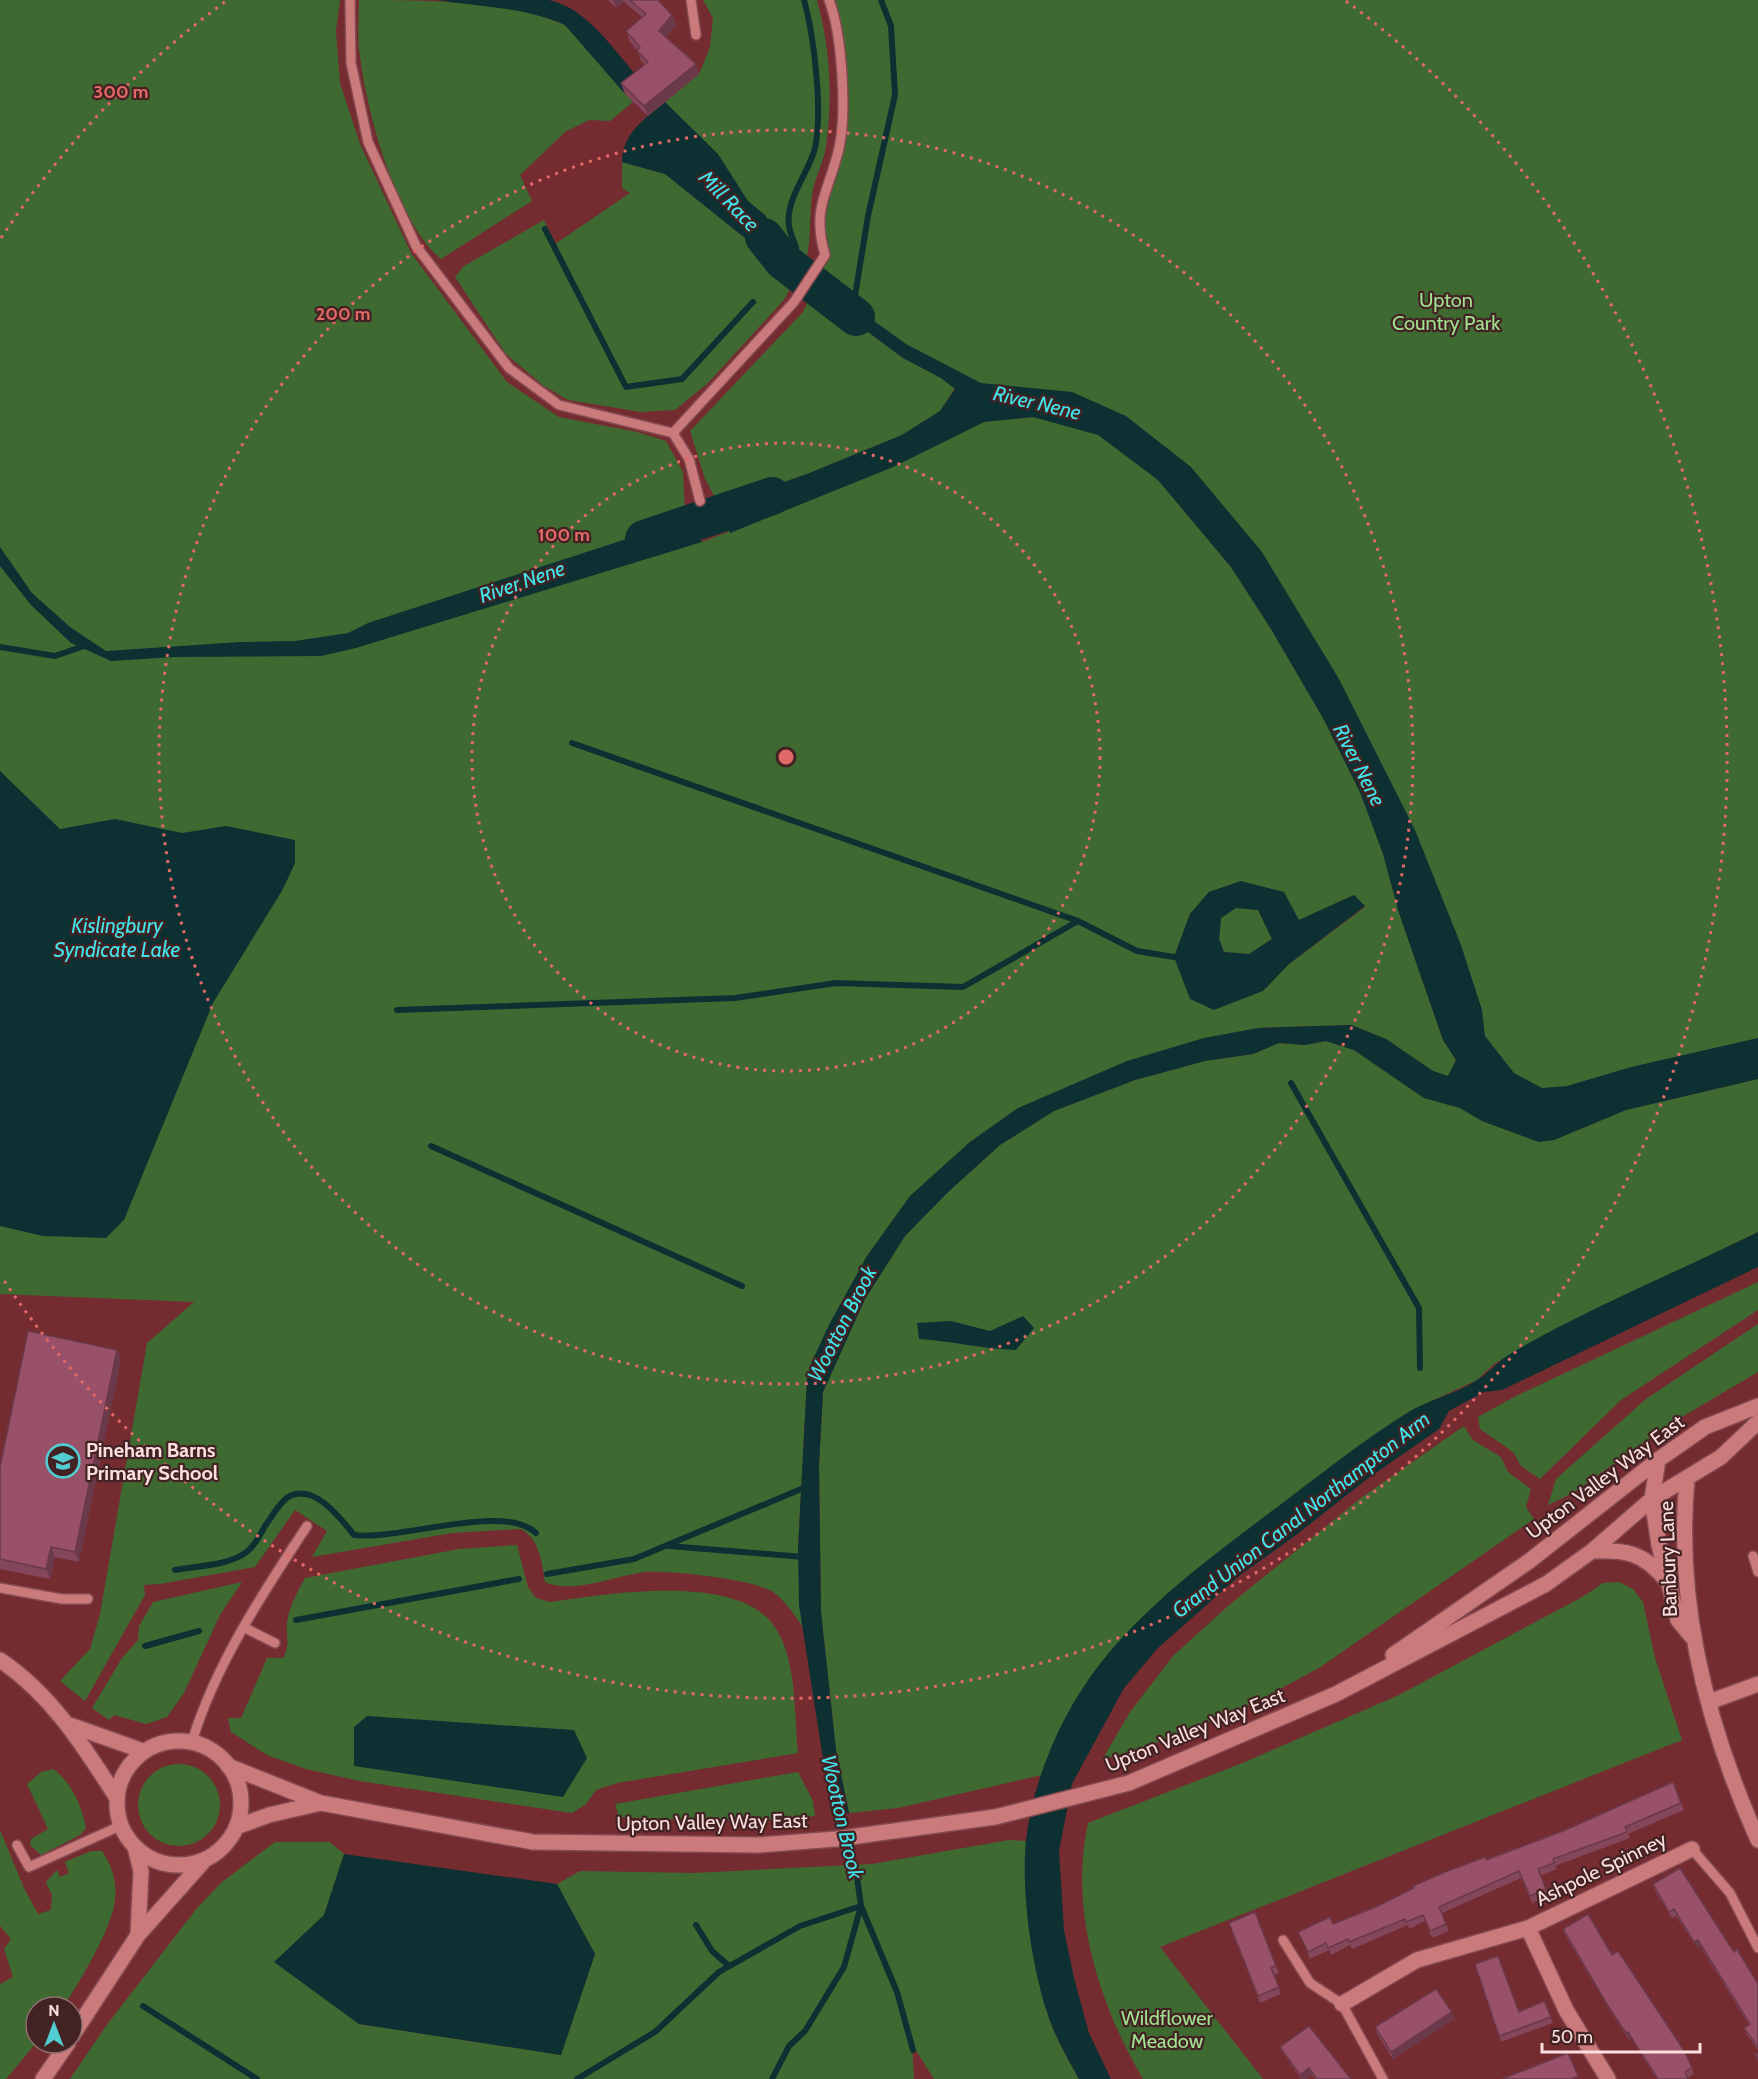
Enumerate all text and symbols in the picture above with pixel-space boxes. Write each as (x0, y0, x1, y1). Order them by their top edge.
text: 300 m (94, 81, 148, 103)
water label: Mill Race (693, 164, 765, 237)
park label: Upton Country Park (1392, 288, 1500, 335)
text: 200 m (316, 303, 370, 325)
water label: River Nene (991, 380, 1084, 425)
text: 100 m (538, 524, 590, 546)
water label: River Nene (476, 555, 568, 608)
water label: River Nene (1328, 719, 1391, 811)
centre of rings (776, 747, 796, 767)
water label: Kislingbury Syndicate Lake (54, 913, 181, 962)
water label: Wootton Brook (802, 1261, 882, 1386)
water label: Grand Union Canal Northampton Arm (1167, 1406, 1435, 1623)
street label: Upton Valley Way East (1521, 1410, 1689, 1544)
place label: Pineham Barns Primary School (86, 1438, 218, 1485)
school or university icon: Pineham Barns Primary School (45, 1443, 81, 1479)
street label: Banbury Lane (1654, 1500, 1682, 1618)
street label: Upton Valley Way East (1102, 1683, 1288, 1777)
water label: Wootton Brook (816, 1752, 869, 1882)
street label: Upton Valley Way East (616, 1808, 808, 1836)
street label: Ashpole Spinney (1532, 1827, 1670, 1911)
north arrow (24, 1995, 84, 2055)
text: N (48, 2001, 60, 2020)
park label: Wildflower Meadow (1121, 2006, 1214, 2053)
scale bar (1542, 2016, 1700, 2054)
text: 50 m (1551, 2026, 1593, 2048)

